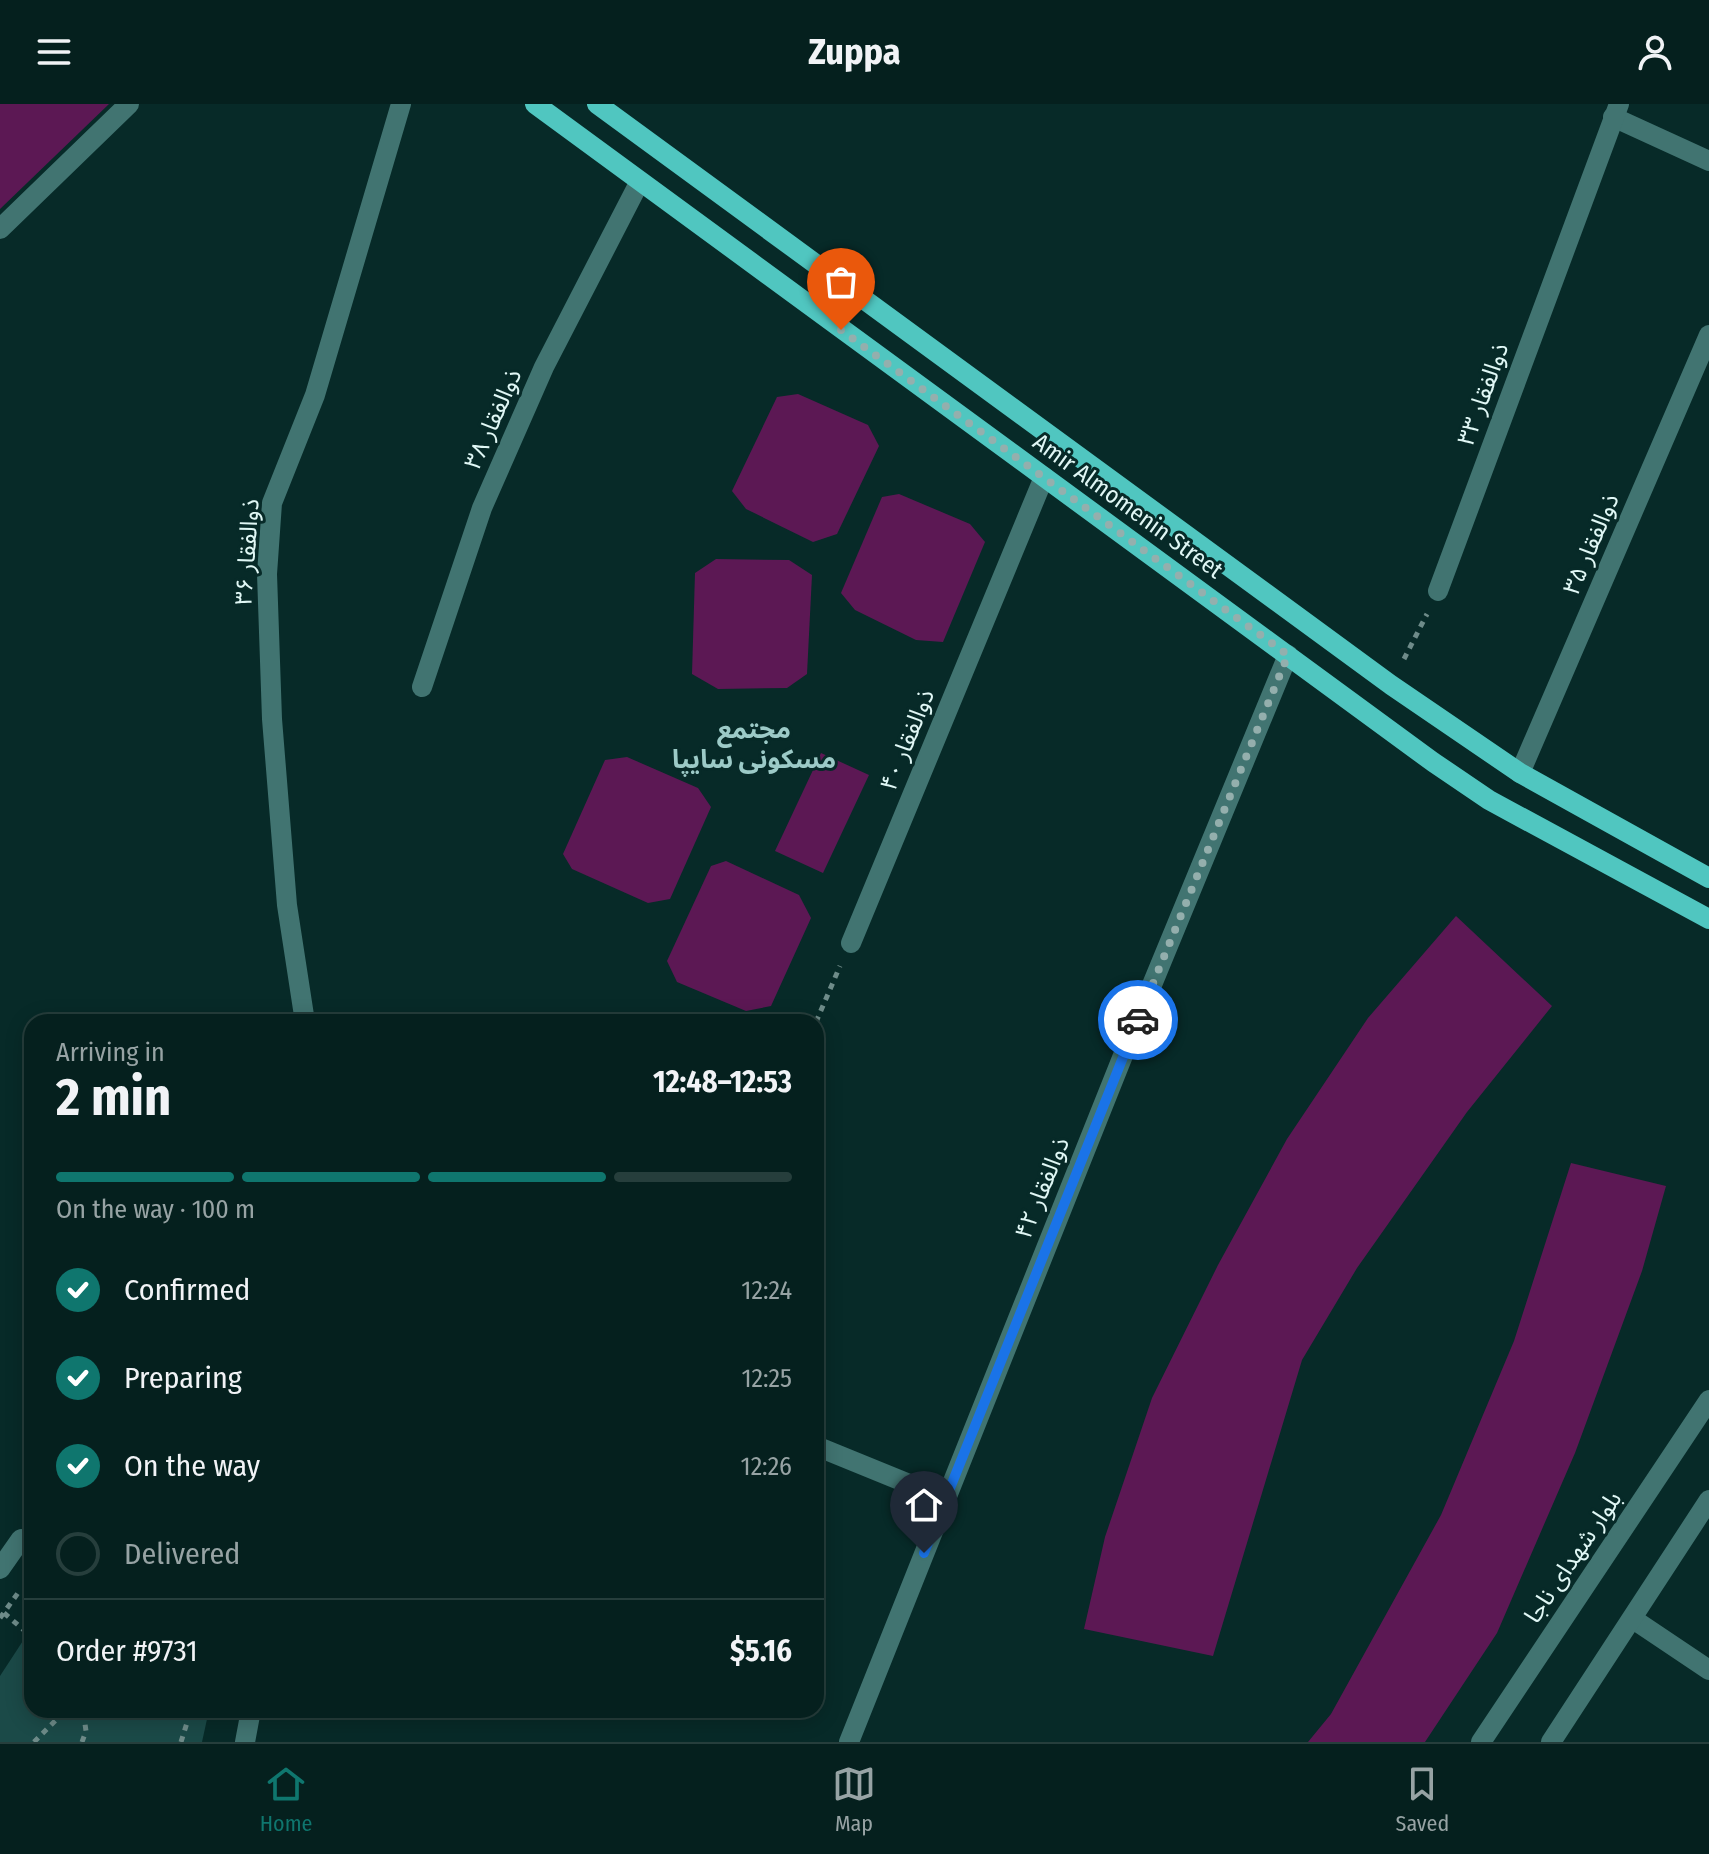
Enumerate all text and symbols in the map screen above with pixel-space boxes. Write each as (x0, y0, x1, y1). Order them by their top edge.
icon: menu (32, 30, 76, 74)
text: Zuppa (808, 30, 901, 74)
icon: person (1633, 30, 1677, 74)
pin (807, 248, 875, 330)
icon: bag (819, 260, 863, 304)
street label: ذوالفقار ۳۳ (1452, 339, 1514, 449)
street label: ذوالفقار ۳۸ (458, 365, 528, 473)
street label: Amir Almomenin Street (1028, 428, 1228, 584)
street label: ذوالفقار ۳۵ (1557, 489, 1625, 599)
street label: ذوالفقار ۳۶ (229, 498, 265, 606)
street label: ذوالفقار ۴۰ (874, 685, 940, 795)
district label: مجتمع مسکونی سایپا (672, 714, 836, 777)
courier (1098, 980, 1178, 1060)
icon: car (1116, 998, 1160, 1042)
text: Arriving in (56, 1037, 165, 1068)
text: 12:48–12:53 (653, 1064, 792, 1100)
text: 2 min (56, 1066, 171, 1129)
street label: ذوالفقار ۴۲ (1009, 1133, 1075, 1243)
text: On the way · 100 m (56, 1194, 255, 1225)
icon: check (56, 1268, 100, 1312)
text: Confirmed (124, 1272, 250, 1308)
text: 12:24 (741, 1275, 792, 1306)
icon: check (56, 1356, 100, 1400)
text: Preparing (124, 1360, 242, 1396)
text: 12:25 (741, 1363, 792, 1394)
icon: check (56, 1444, 100, 1488)
text: On the way (124, 1448, 260, 1484)
text: 12:26 (741, 1451, 792, 1482)
pin (890, 1471, 958, 1553)
icon: home (902, 1483, 946, 1527)
street label: بلوار شهدای ناجا (1519, 1486, 1627, 1628)
text: Delivered (124, 1536, 240, 1572)
text: Order #9731 (56, 1633, 198, 1669)
text: $5.16 (730, 1633, 792, 1669)
tab: Home (260, 1762, 312, 1837)
tab: Map (832, 1762, 876, 1837)
tab: Saved (1395, 1762, 1449, 1837)

